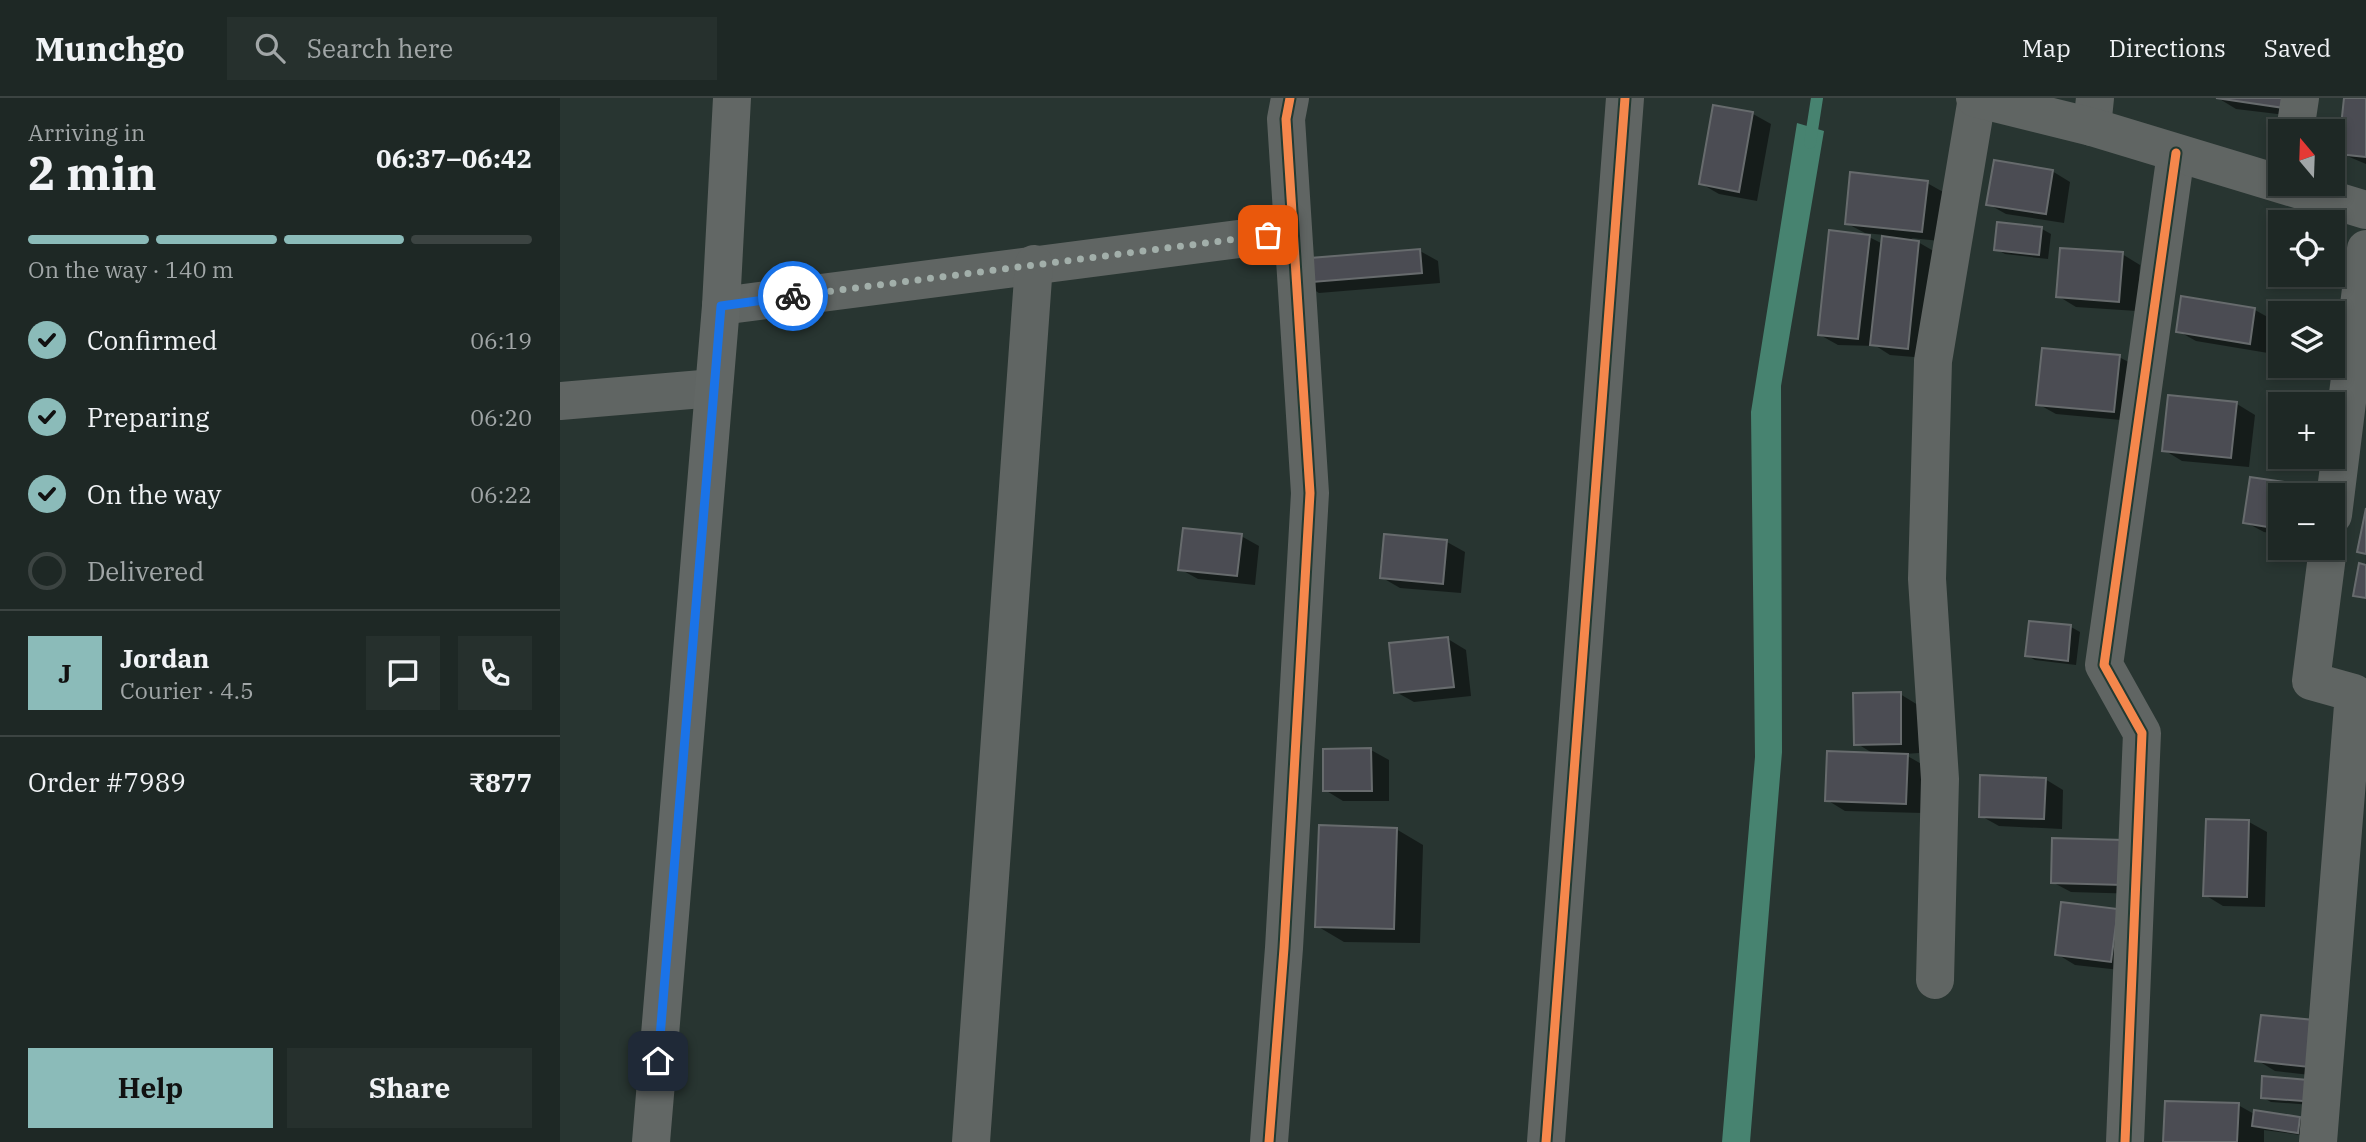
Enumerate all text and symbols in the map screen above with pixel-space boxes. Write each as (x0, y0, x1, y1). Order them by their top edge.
search box (227, 17, 717, 80)
text: Munchgo (35, 27, 185, 70)
icon: search (251, 29, 289, 67)
text: Search here (307, 31, 453, 65)
text: Map (2022, 32, 2071, 64)
text: Directions (2109, 32, 2226, 64)
text: Saved (2264, 32, 2331, 64)
text: Arriving in (28, 117, 145, 147)
north arrow (2268, 119, 2345, 196)
map controls (2268, 119, 2345, 560)
text: 06:37–06:42 (376, 141, 532, 175)
text: 2 min (28, 143, 157, 203)
pin (1238, 205, 1298, 265)
button: locate (2268, 210, 2345, 287)
icon: bag (1249, 216, 1287, 254)
text: On the way · 140 m (28, 254, 234, 284)
courier (758, 261, 828, 331)
icon: bike (774, 277, 812, 315)
button: layers (2268, 301, 2345, 378)
icon: check (28, 321, 66, 359)
text: Confirmed (87, 323, 218, 357)
text: 06:19 (470, 325, 532, 355)
button: + (2268, 392, 2345, 469)
icon: check (28, 398, 66, 436)
text: Preparing (87, 400, 209, 434)
text: 06:20 (470, 402, 532, 432)
icon: check (28, 475, 66, 513)
text: On the way (87, 477, 221, 511)
text: 06:22 (470, 479, 532, 509)
button: − (2268, 483, 2345, 560)
text: Delivered (87, 554, 204, 588)
button: chat (366, 636, 440, 710)
button: phone (458, 636, 532, 710)
text: Jordan (120, 641, 210, 675)
text: J (58, 656, 72, 690)
text: Courier · 4.5 (120, 675, 254, 705)
text: Order #7989 (28, 765, 186, 799)
text: ₹877 (469, 765, 532, 799)
pin (628, 1031, 688, 1091)
icon: home (639, 1042, 677, 1080)
button: Help (28, 1048, 273, 1128)
button: Share (287, 1048, 532, 1128)

